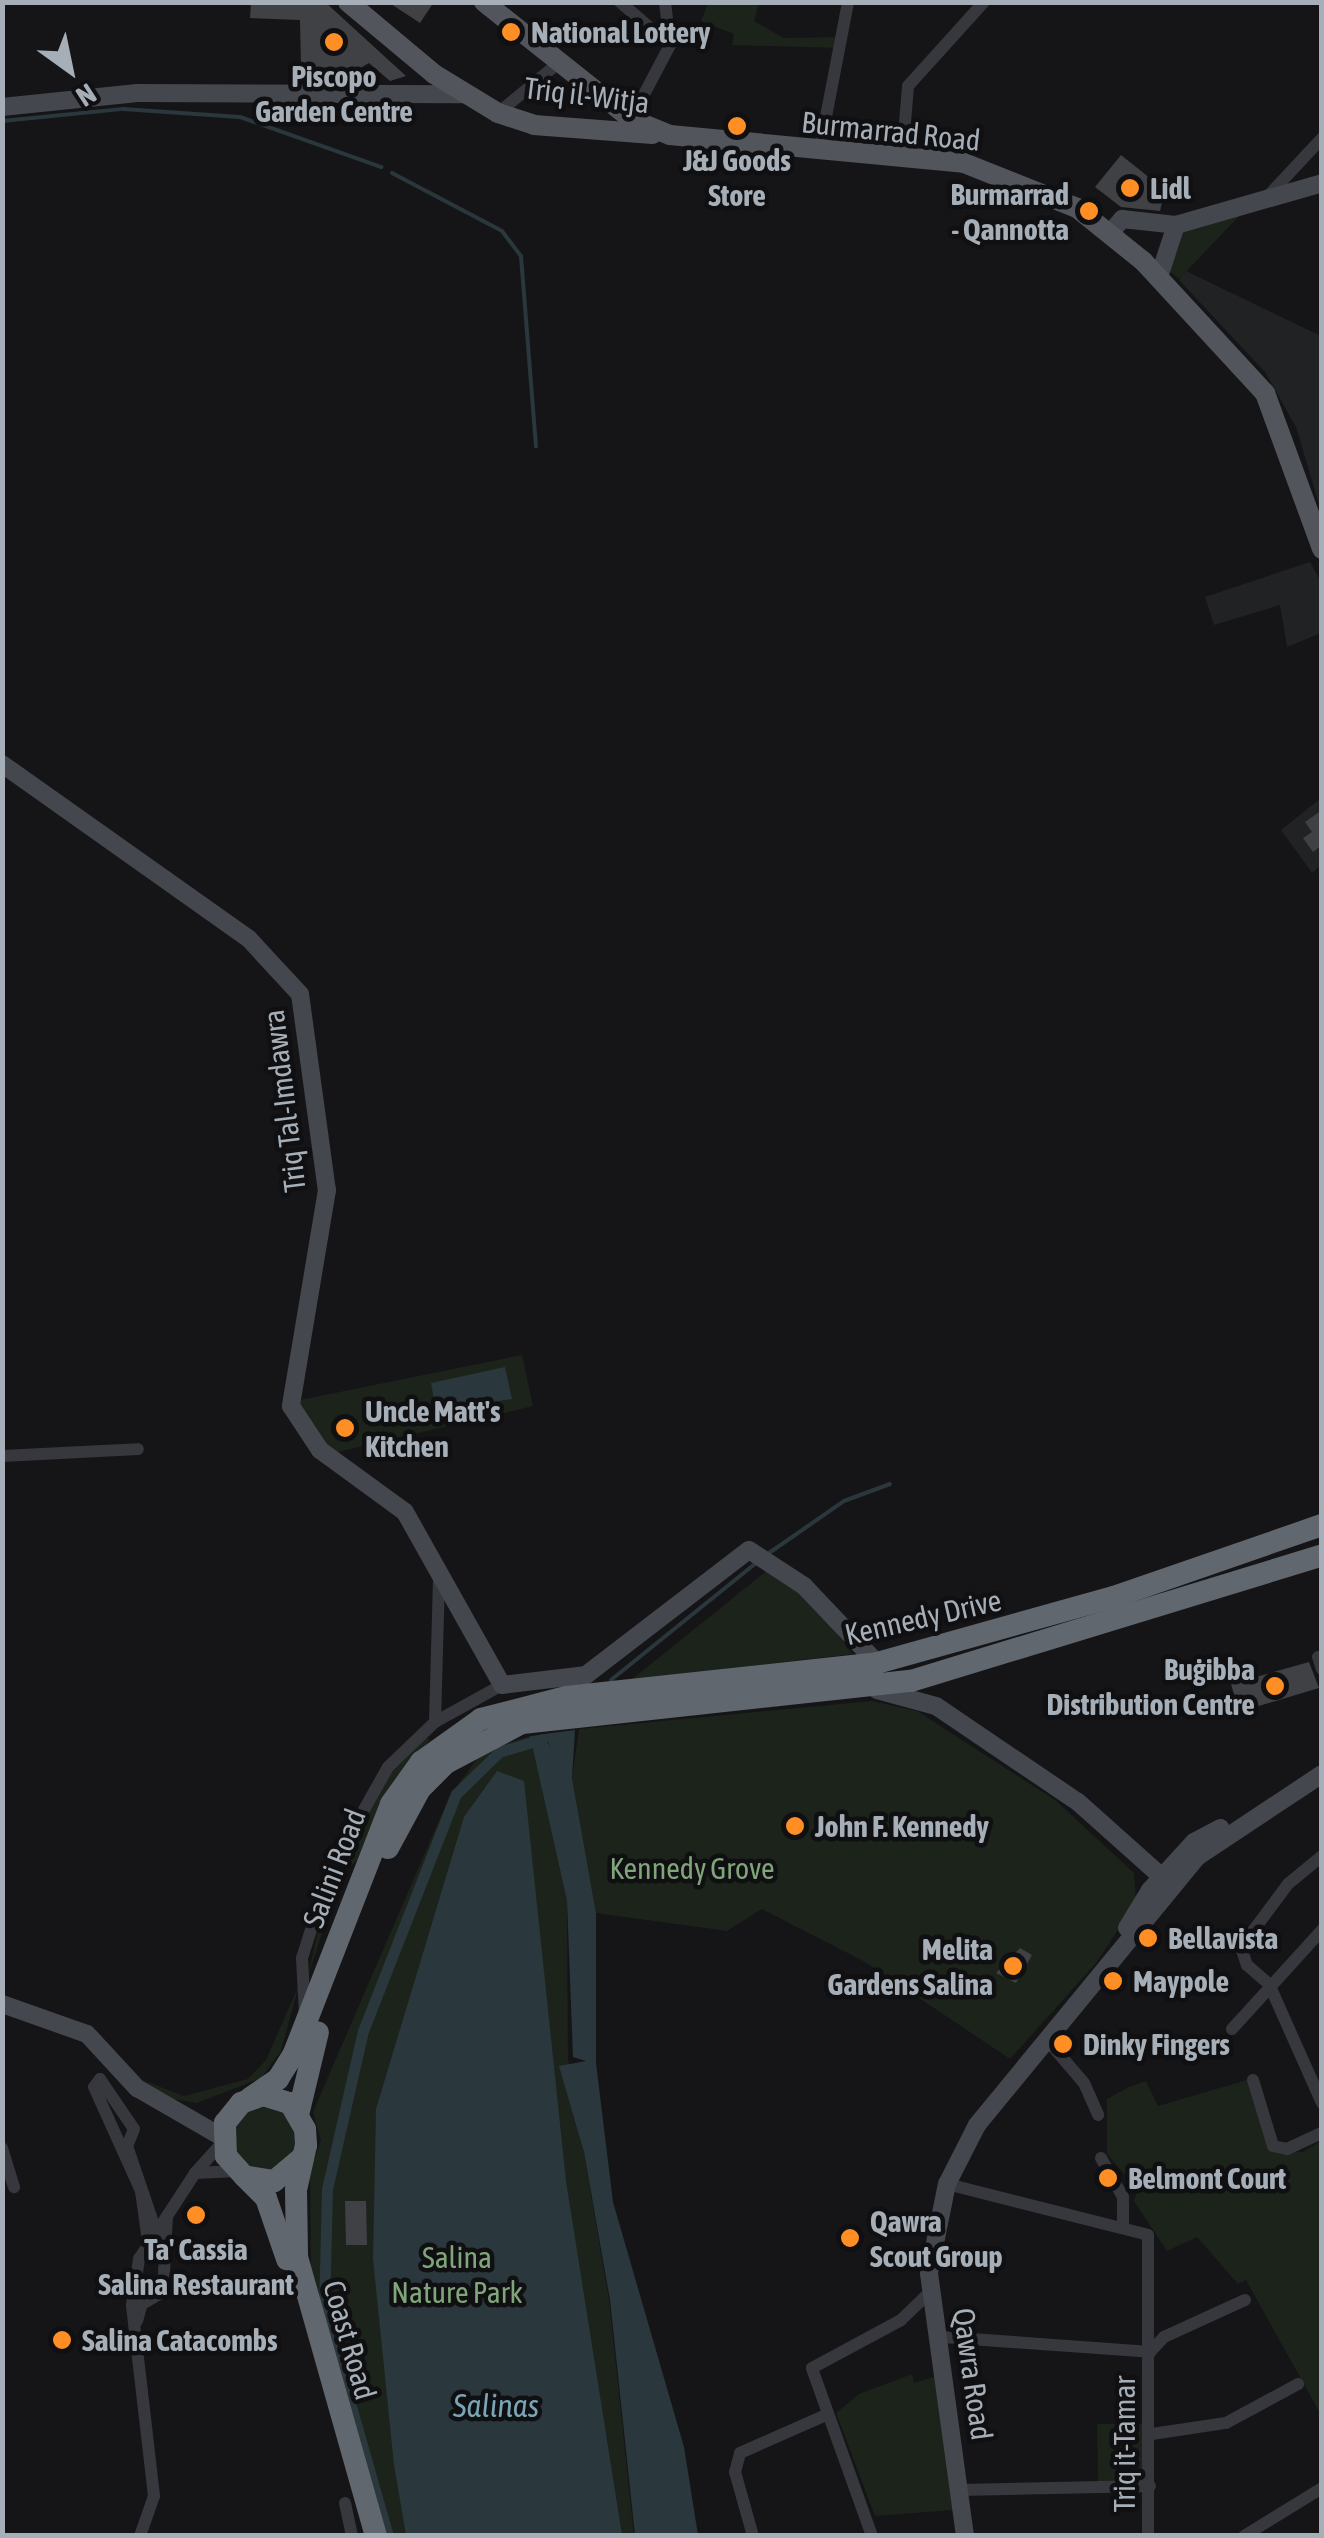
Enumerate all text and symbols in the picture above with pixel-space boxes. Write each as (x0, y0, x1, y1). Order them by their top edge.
place label: National Lottery (531, 14, 710, 50)
north arrow (20, 20, 120, 120)
marker: National Lottery (500, 21, 522, 43)
marker: Piscopo Garden Centre (323, 31, 345, 53)
place label: Piscopo Garden Centre (255, 58, 413, 128)
street label: Triq il-Witja (522, 69, 652, 121)
text: N (71, 77, 102, 113)
street label: Burmarrad Road (800, 104, 982, 158)
marker: J&J Goods Store (726, 115, 748, 137)
place label: J&J Goods Store (683, 142, 791, 212)
place label: Lidl (1150, 170, 1191, 206)
place label: Burmarrad - Qannotta (951, 176, 1069, 246)
marker: Lidl (1119, 177, 1141, 199)
marker: Burmarrad - Qannotta (1078, 200, 1100, 222)
street label: Triq Tal-Imdawra (255, 1008, 313, 1194)
place label: Uncle Matt's Kitchen (365, 1393, 501, 1464)
marker: Uncle Matt's Kitchen (334, 1417, 356, 1439)
street label: Kennedy Drive (841, 1582, 1005, 1652)
place label: Buġibba Distribution Centre (1047, 1651, 1255, 1722)
marker: Buġibba Distribution Centre (1264, 1675, 1286, 1697)
street label: Salini Road (295, 1804, 373, 1932)
place label: John F. Kennedy (815, 1808, 989, 1844)
marker: John F. Kennedy (784, 1815, 806, 1837)
park label: Kennedy Grove (609, 1850, 775, 1886)
place label: Bellavista (1168, 1920, 1278, 1956)
marker: Bellavista (1137, 1927, 1159, 1949)
place label: Melita Gardens Salina (827, 1931, 993, 2002)
marker: Melita Gardens Salina (1002, 1955, 1024, 1977)
place label: Maypole (1133, 1963, 1229, 1999)
marker: Maypole (1102, 1970, 1124, 1992)
place label: Dinky Fingers (1083, 2026, 1230, 2062)
marker: Dinky Fingers (1052, 2033, 1074, 2055)
place label: Belmont Court (1128, 2160, 1286, 2196)
marker: Belmont Court (1097, 2167, 1119, 2189)
place label: Qawra Scout Group (870, 2203, 1003, 2274)
marker: Ta' Cassia Salina Restaurant (185, 2204, 207, 2226)
marker: Qawra Scout Group (839, 2227, 861, 2249)
place label: Ta' Cassia Salina Restaurant (98, 2231, 294, 2302)
park label: Salina Nature Park (391, 2239, 523, 2310)
street label: Coast Road (316, 2276, 384, 2404)
street label: Qawra Road (946, 2306, 1000, 2442)
place label: Salina Catacombs (82, 2322, 278, 2358)
marker: Salina Catacombs (51, 2329, 73, 2351)
street label: Triq it-Tamar (1106, 2376, 1142, 2512)
water label: Salinas (453, 2387, 539, 2425)

